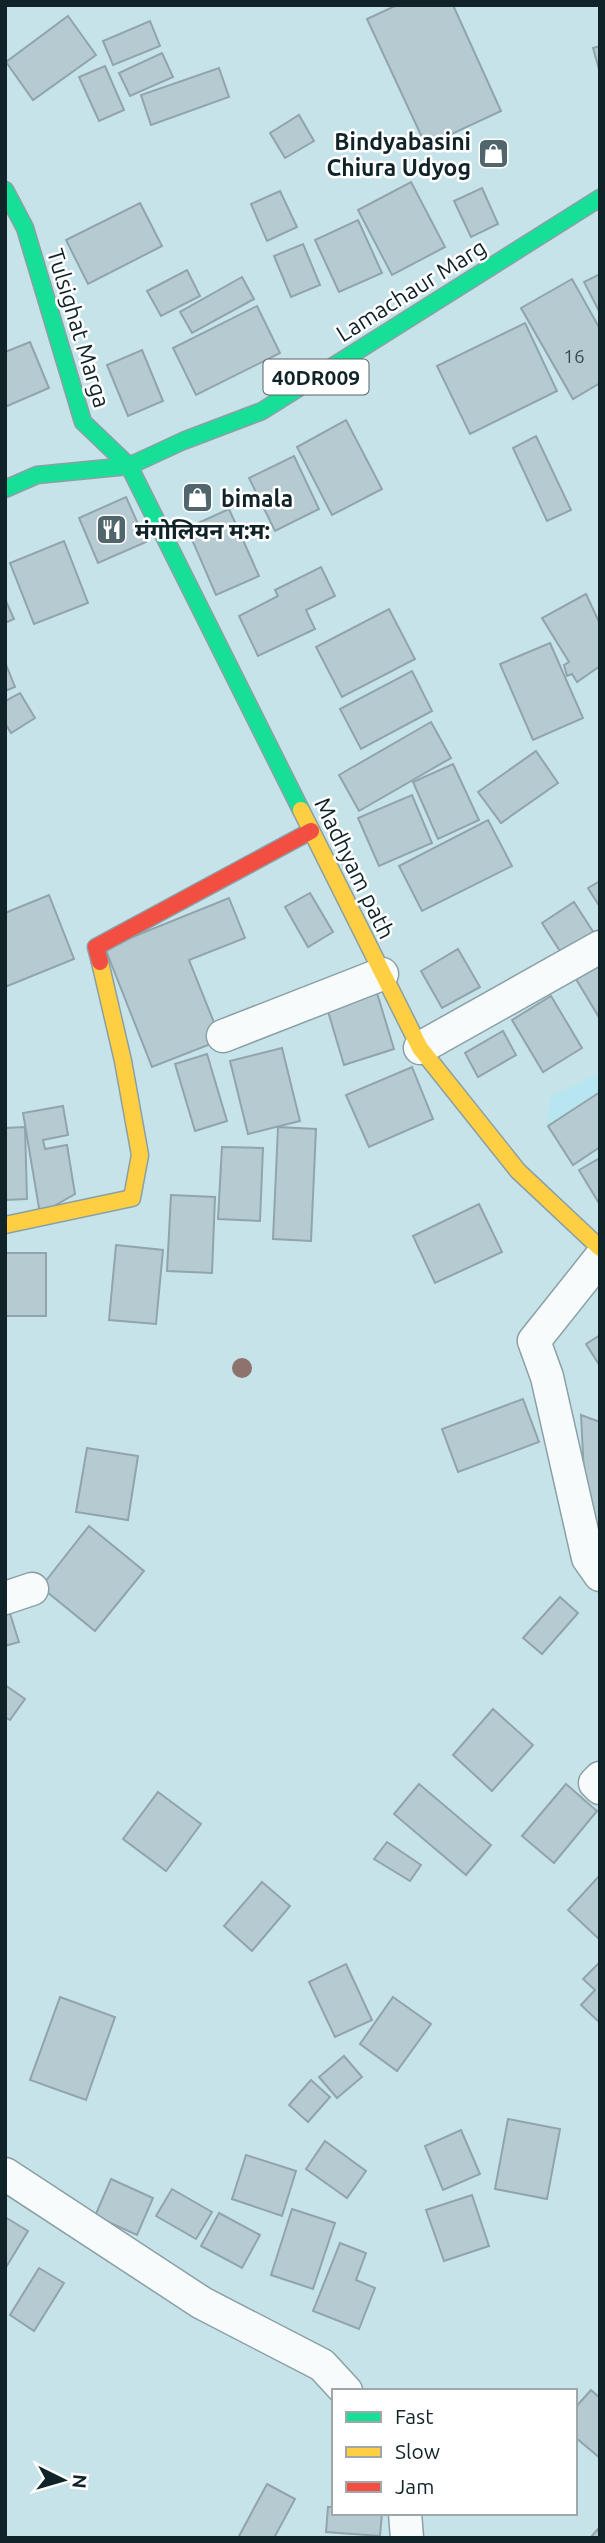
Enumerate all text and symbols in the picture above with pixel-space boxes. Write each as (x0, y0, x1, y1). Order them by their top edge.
place label: Bindyabasini Chiura Udyog (327, 129, 471, 180)
shop icon: Bindyabasini Chiura Udyog (477, 137, 511, 171)
street label: Lamachaur Marg (332, 234, 490, 346)
street label: Tulsighat Marga (43, 245, 115, 411)
house number: 16 (563, 345, 585, 367)
road number: 40DR009 (264, 360, 368, 394)
shop icon: bimala (181, 481, 215, 515)
place label: bimala (221, 486, 293, 511)
restaurant icon: मंगोलियन म:म: (95, 513, 129, 547)
place label: मंगोलियन म:म: (135, 518, 270, 543)
street label: Madhyam path (310, 793, 400, 943)
legend (332, 2389, 577, 2515)
text: Fast (395, 2404, 433, 2428)
text: Slow (395, 2439, 440, 2463)
north arrow (28, 2445, 98, 2515)
text: N (68, 2473, 92, 2490)
text: Jam (395, 2474, 434, 2498)

